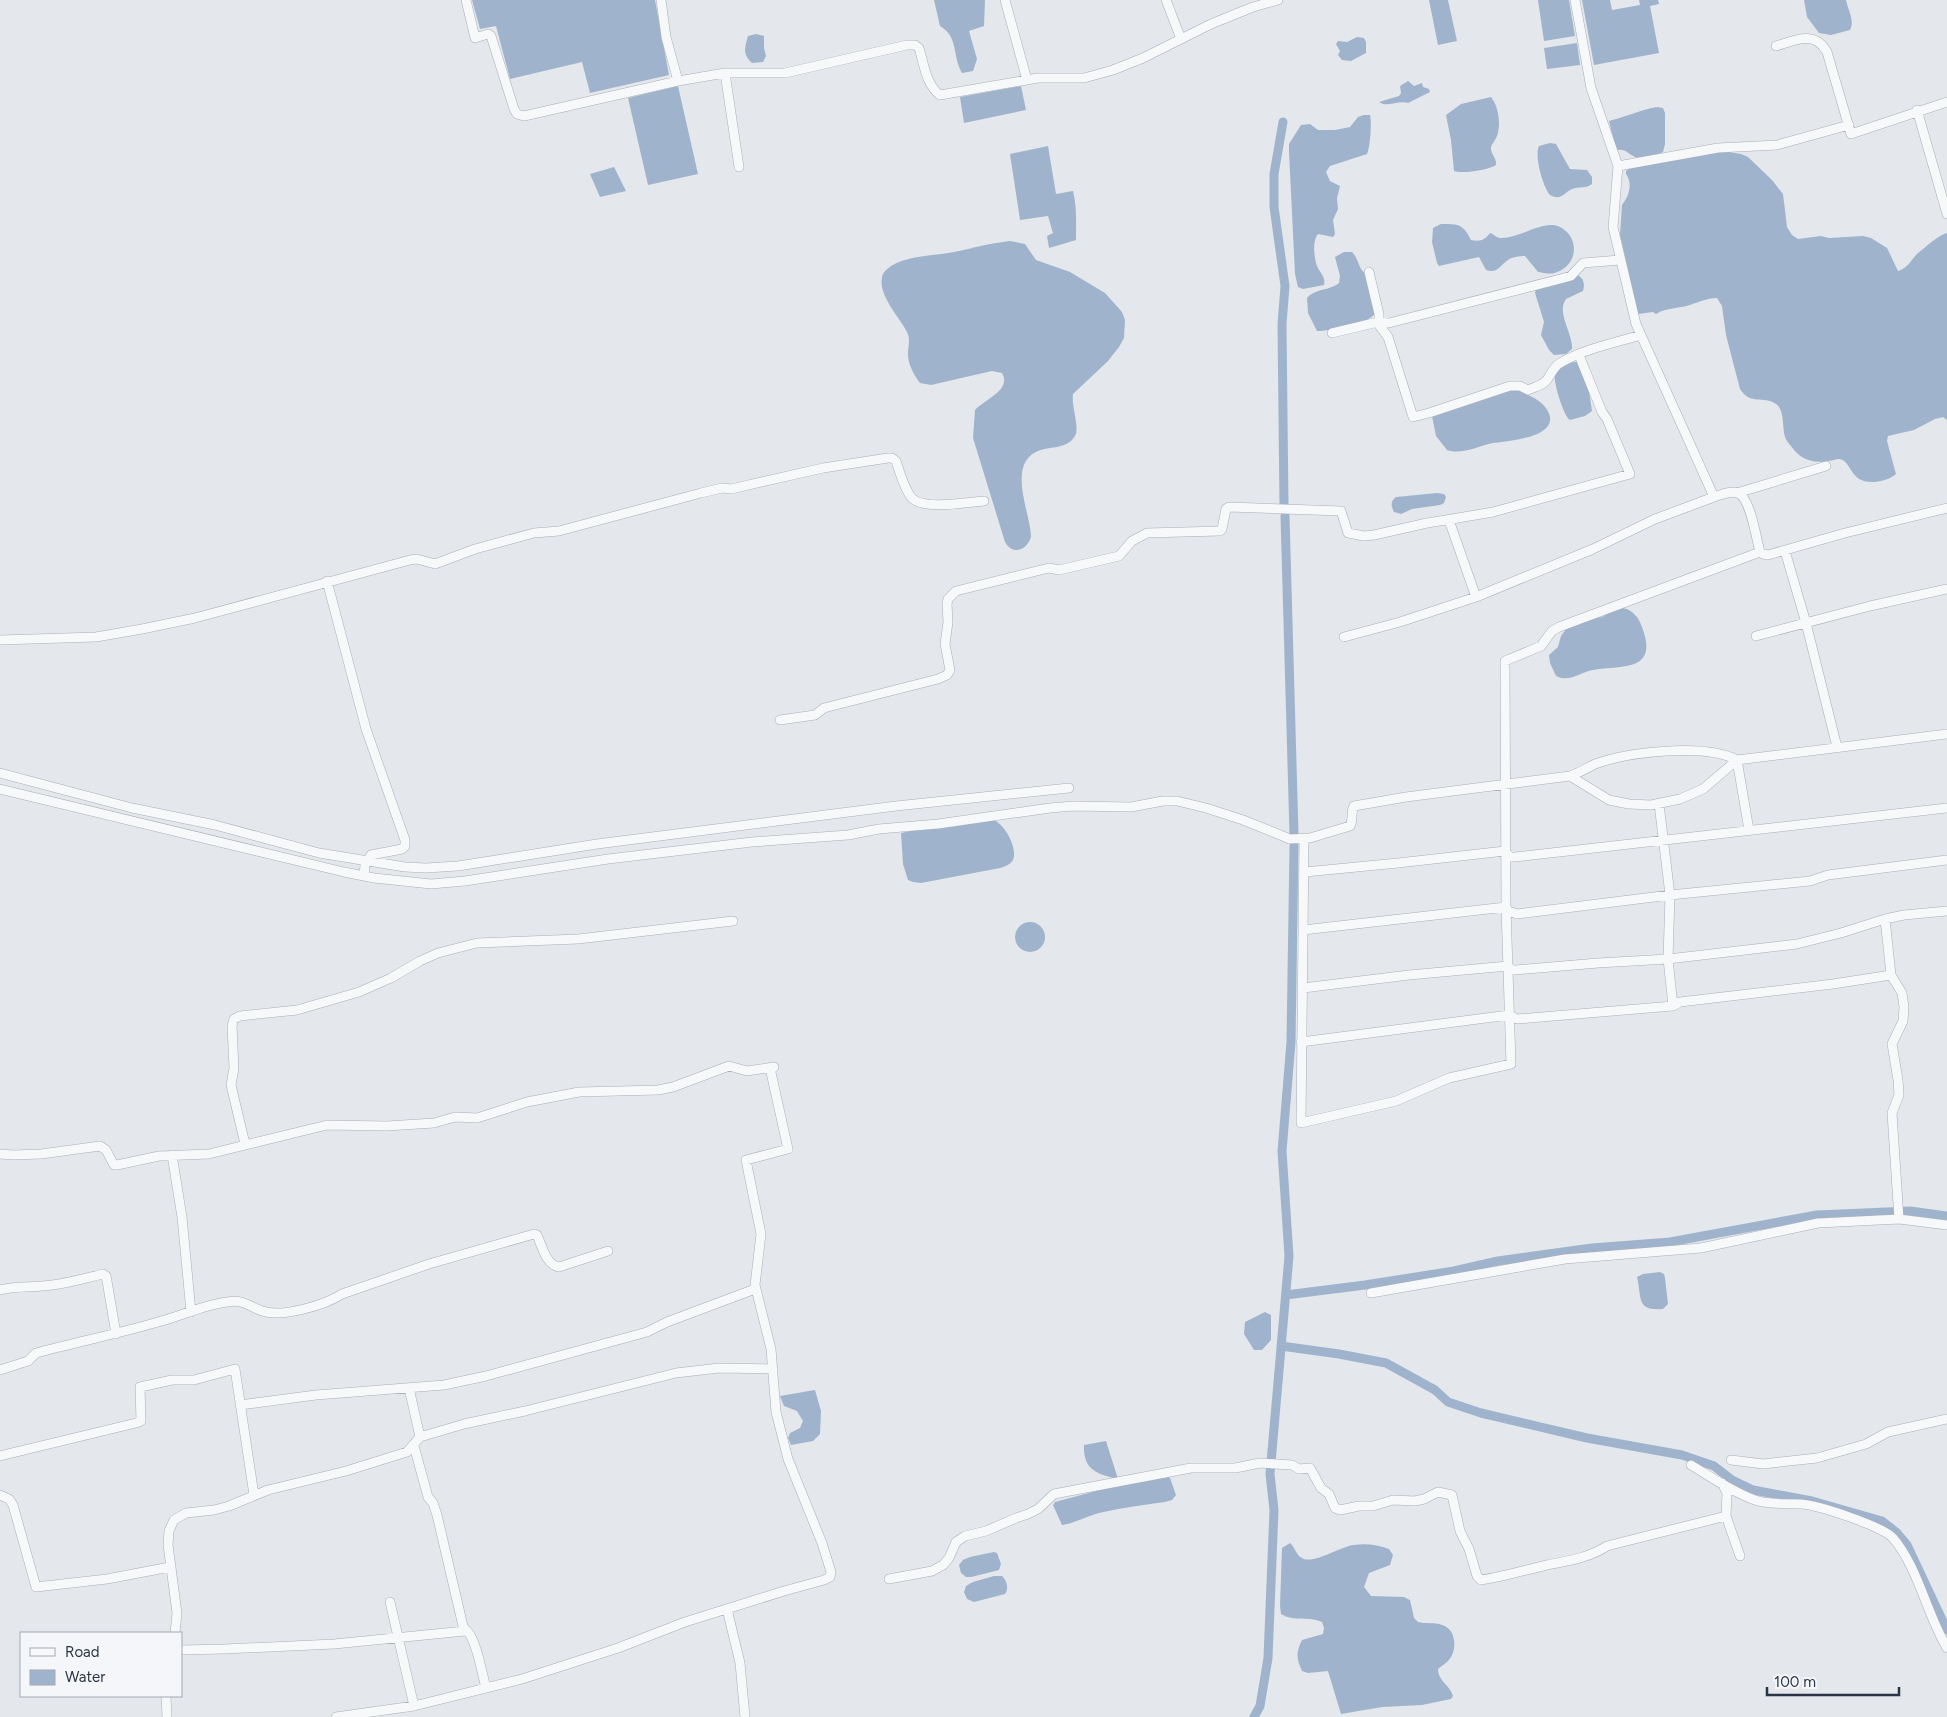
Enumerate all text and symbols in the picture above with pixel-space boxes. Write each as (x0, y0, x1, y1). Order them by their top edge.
legend (20, 1632, 182, 1697)
text: Road (65, 1643, 100, 1661)
scale bar (1767, 1664, 1900, 1696)
text: Water (65, 1668, 105, 1686)
text: 100 m (1774, 1673, 1816, 1691)

